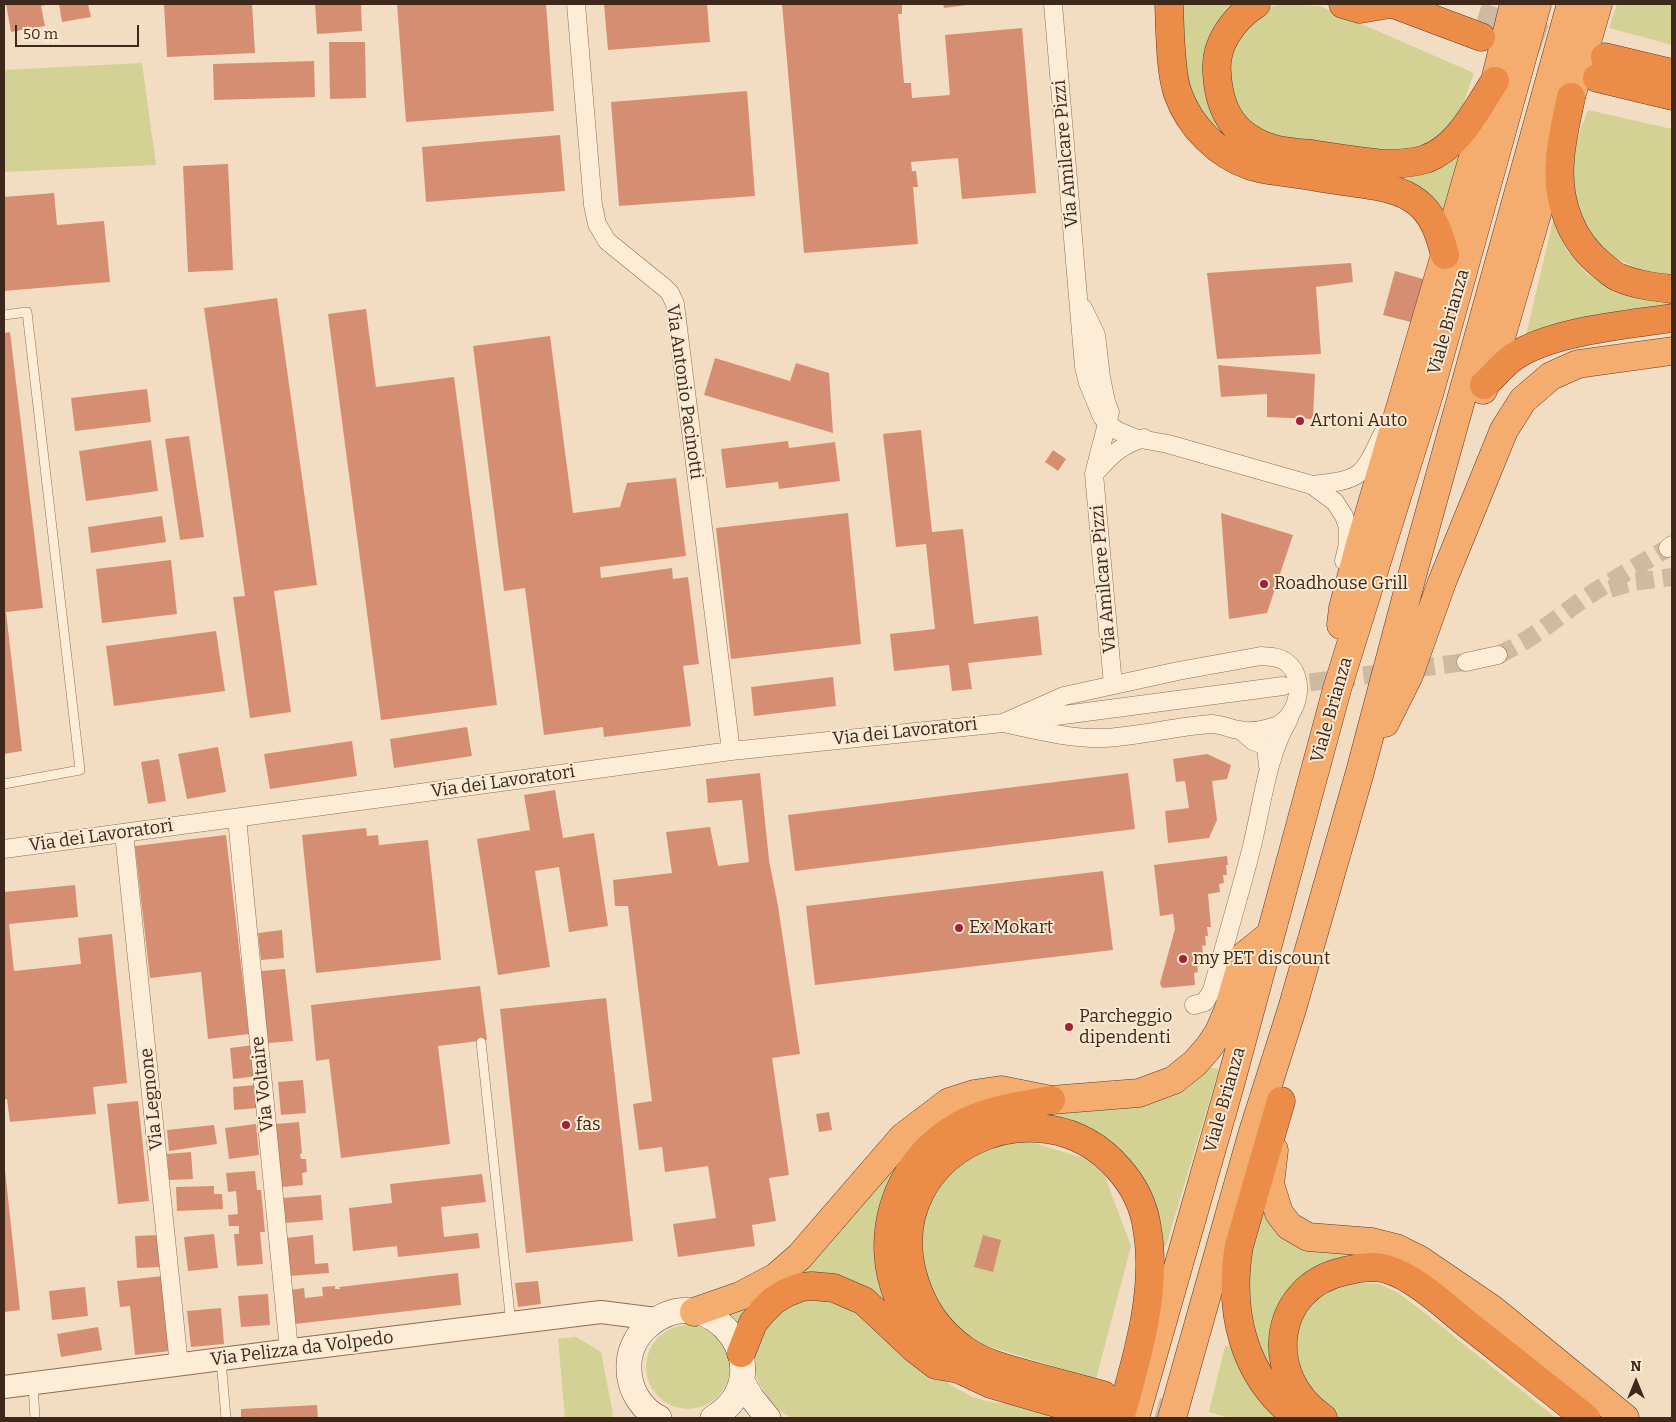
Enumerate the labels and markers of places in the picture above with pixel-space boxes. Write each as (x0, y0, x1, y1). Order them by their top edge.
place label: Artoni Auto (1310, 410, 1407, 432)
marker: Artoni Auto (1294, 415, 1306, 427)
place label: Roadhouse Grill (1274, 573, 1408, 595)
marker: Roadhouse Grill (1258, 578, 1270, 590)
place label: Ex Mokart (969, 917, 1053, 939)
marker: Ex Mokart (953, 922, 965, 934)
place label: my PET discount (1193, 948, 1331, 970)
marker: my PET discount (1177, 953, 1189, 965)
place label: Parcheggio dipendenti (1079, 1006, 1172, 1048)
marker: Parcheggio dipendenti (1063, 1021, 1075, 1033)
place label: fas (576, 1114, 601, 1136)
marker: fas (560, 1119, 572, 1131)

